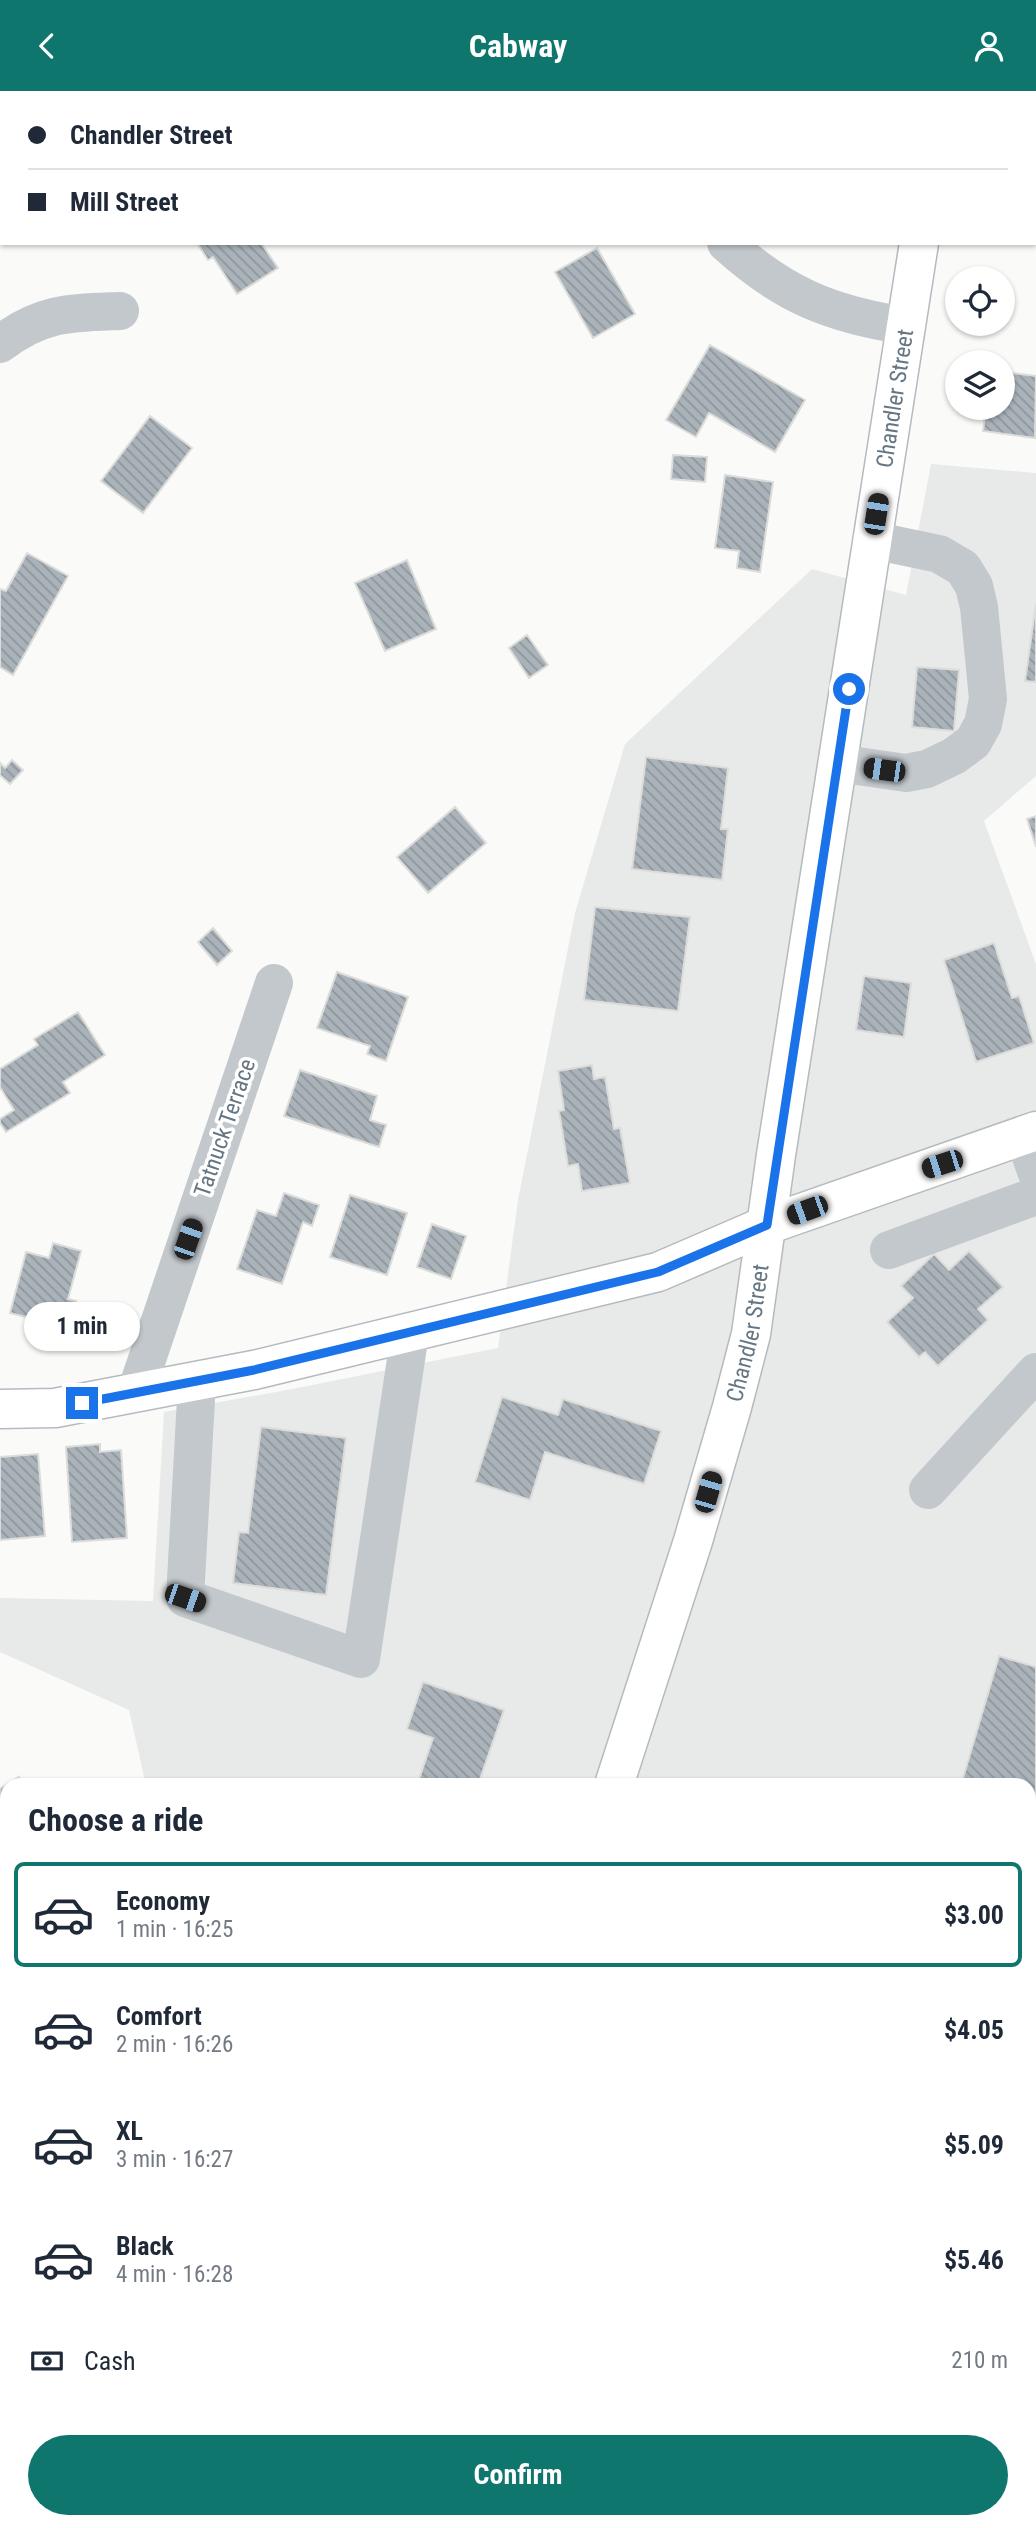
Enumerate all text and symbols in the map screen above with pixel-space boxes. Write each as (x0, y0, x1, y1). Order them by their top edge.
icon: back (28, 27, 66, 65)
text: Cabway (469, 27, 567, 65)
icon: person (970, 27, 1008, 65)
text: Chandler Street (70, 120, 232, 150)
text: Mill Street (70, 187, 179, 217)
map controls (945, 266, 1015, 420)
button: locate (945, 266, 1015, 336)
street label: Chandler Street (870, 327, 919, 470)
button: layers (945, 350, 1015, 420)
car (863, 492, 890, 536)
route start (833, 673, 865, 705)
car (862, 757, 907, 783)
street label: Tatnuck Terrace (189, 1055, 261, 1201)
car (919, 1148, 966, 1180)
car (784, 1193, 831, 1227)
car (172, 1216, 205, 1262)
street label: Chandler Street (720, 1262, 774, 1405)
callout: 1 min (24, 1301, 140, 1351)
text: 1 min (56, 1313, 108, 1340)
route end (66, 1387, 98, 1419)
car (693, 1469, 724, 1515)
car (162, 1581, 209, 1615)
text: Choose a ride (28, 1801, 203, 1839)
icon: car (32, 1883, 95, 1946)
text: Economy (116, 1886, 210, 1916)
text: $3.00 (944, 1900, 1004, 1930)
text: 1 min · 16:25 (116, 1916, 233, 1943)
icon: car (32, 1998, 95, 2061)
text: Comfort (116, 2001, 202, 2031)
text: $4.05 (944, 2015, 1004, 2045)
text: 2 min · 16:26 (116, 2031, 233, 2058)
icon: car (32, 2113, 95, 2176)
text: XL (116, 2116, 143, 2146)
text: $5.09 (944, 2130, 1004, 2160)
text: 3 min · 16:27 (116, 2146, 233, 2173)
icon: car (32, 2228, 95, 2291)
text: Black (116, 2231, 174, 2261)
text: $5.46 (944, 2245, 1004, 2275)
text: 4 min · 16:28 (116, 2261, 233, 2288)
icon: cash (28, 2342, 66, 2380)
text: Cash (84, 2346, 136, 2376)
text: 210 m (951, 2347, 1008, 2374)
button: Confirm (28, 2435, 1008, 2515)

